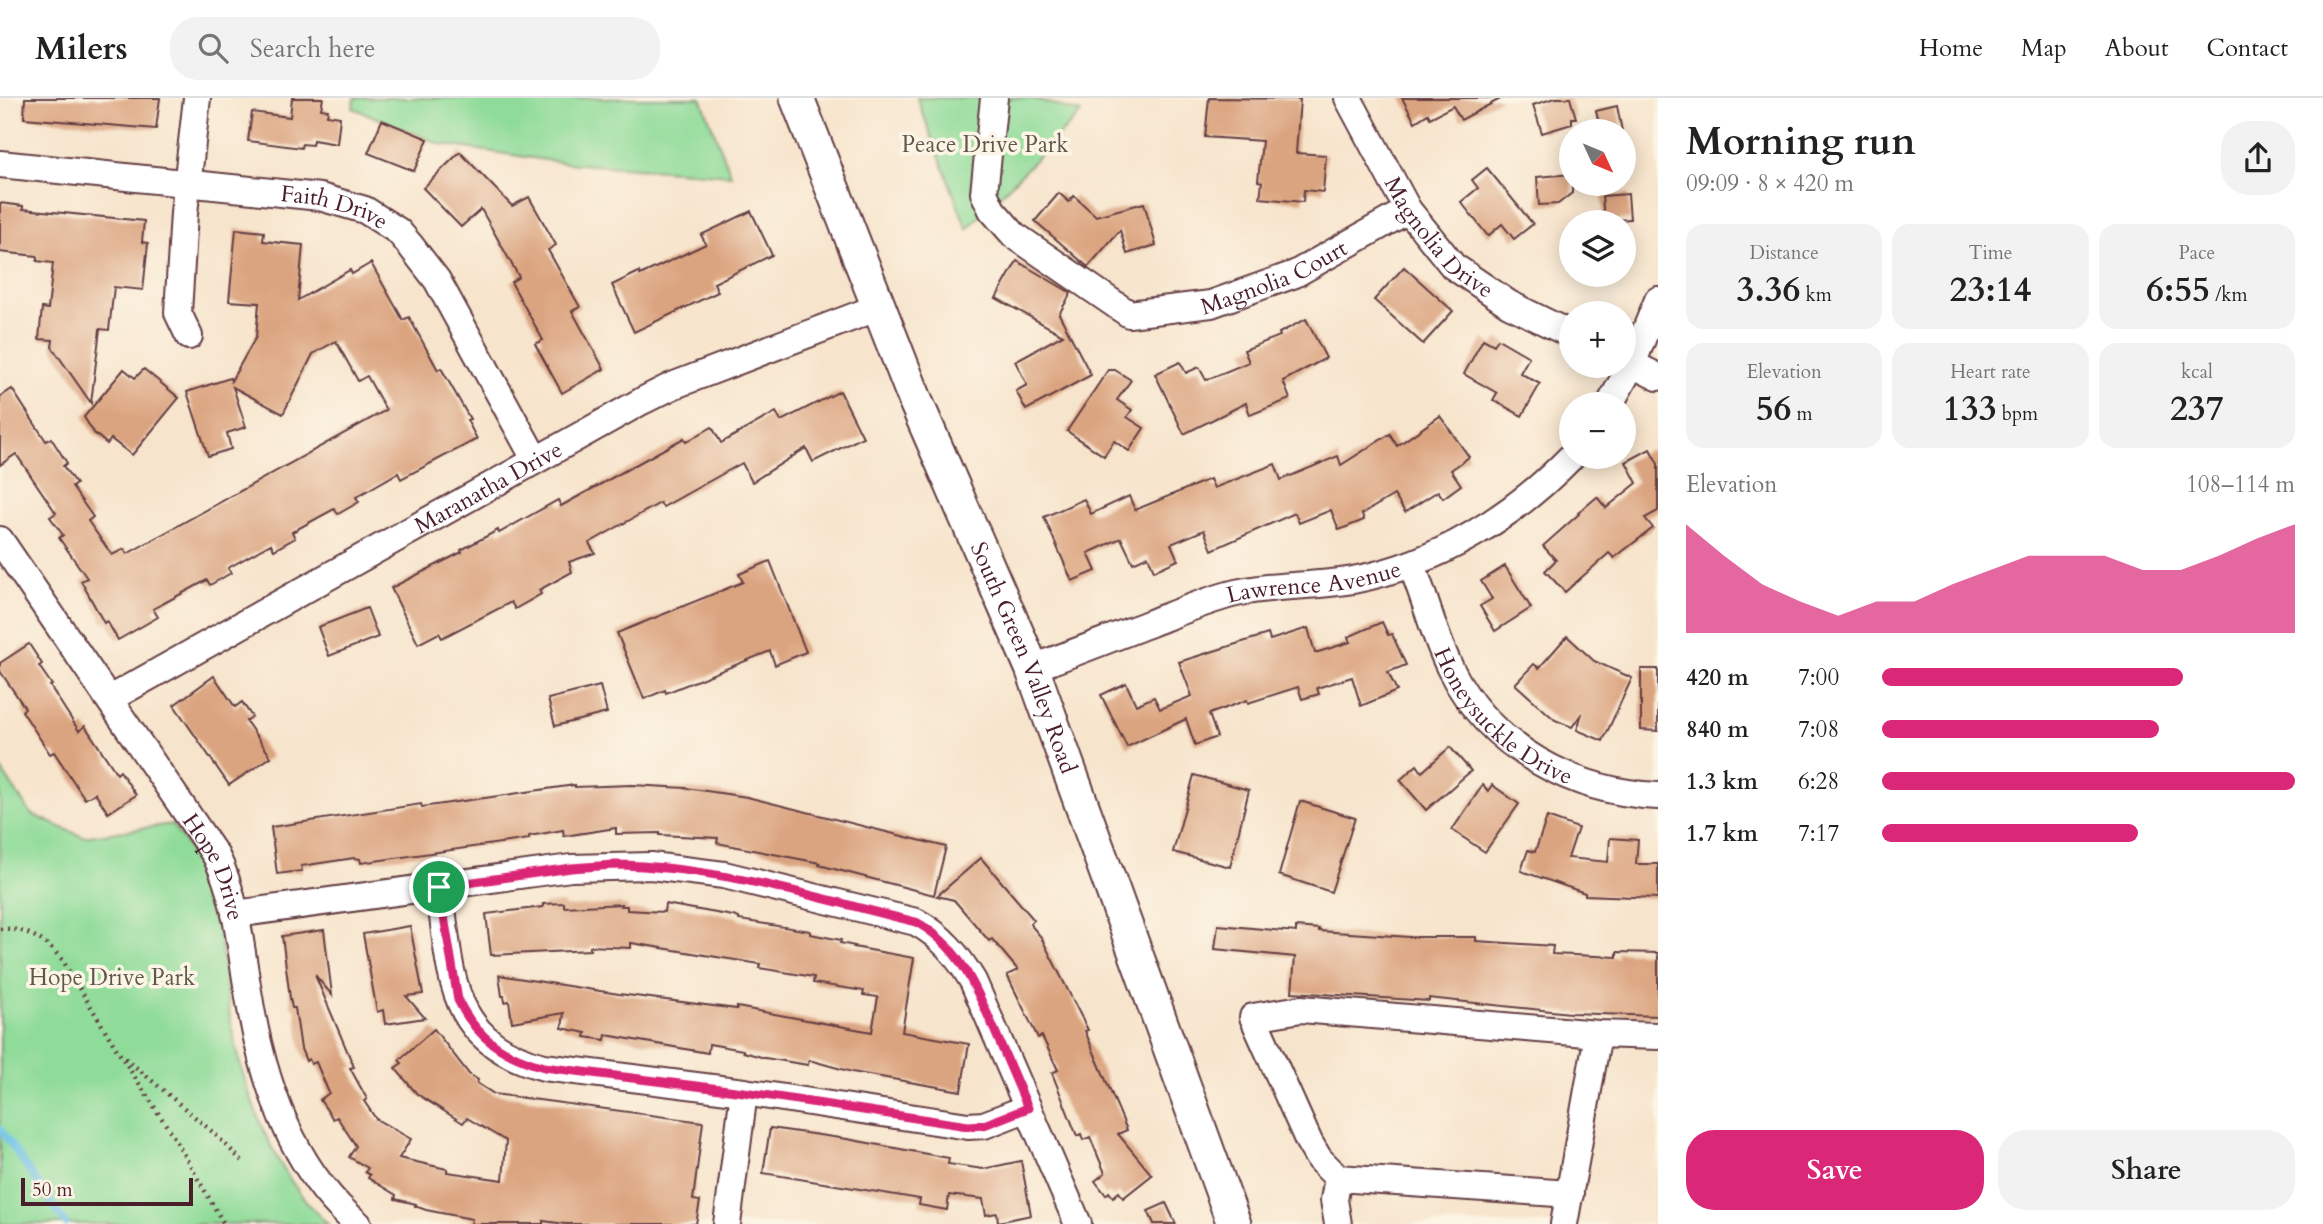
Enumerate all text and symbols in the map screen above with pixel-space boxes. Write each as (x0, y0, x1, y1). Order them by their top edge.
search box (170, 17, 660, 80)
text: Milers (35, 26, 128, 71)
icon: search (194, 29, 232, 67)
text: Search here (250, 31, 376, 66)
text: Home (1919, 32, 1983, 65)
text: Map (2021, 32, 2067, 65)
text: About (2105, 32, 2169, 65)
text: Contact (2207, 32, 2288, 65)
text: Morning run (1686, 116, 1916, 168)
north arrow (1559, 119, 1636, 196)
map controls (1559, 119, 1636, 469)
button: share (2221, 121, 2295, 195)
park label: Peace Drive Park (901, 129, 1069, 160)
text: 09:09 · 8 × 420 m (1686, 168, 1854, 199)
street label: Magnolia Drive (1377, 171, 1500, 305)
street label: Faith Drive (279, 178, 394, 237)
button: layers (1559, 210, 1636, 287)
street label: Magnolia Court (1196, 232, 1353, 322)
text: Distance (1749, 240, 1819, 266)
text: Time (1969, 240, 2012, 266)
text: Pace (2178, 240, 2215, 266)
text: 3.36 (1737, 266, 1800, 314)
text: 23:14 (1950, 266, 2031, 314)
text: 6:55 (2146, 266, 2210, 314)
text: km (1800, 282, 1832, 308)
text: /km (2210, 282, 2248, 308)
button: + (1559, 301, 1636, 378)
text: Elevation (1746, 359, 1822, 385)
text: Heart rate (1950, 359, 2031, 385)
text: kcal (2181, 359, 2213, 385)
text: 56 (1756, 385, 1792, 433)
text: 133 (1943, 385, 1997, 433)
text: 237 (2170, 385, 2224, 433)
button: − (1559, 392, 1636, 469)
text: m (1792, 401, 1813, 427)
text: bpm (1997, 401, 2038, 427)
street label: Maranatha Drive (409, 433, 567, 541)
text: Elevation (1686, 469, 1777, 500)
text: 108–114 m (2186, 469, 2295, 500)
street label: South Green Valley Road (963, 537, 1085, 778)
street label: Lawrence Avenue (1223, 553, 1405, 610)
street label: Honeysuckle Drive (1427, 642, 1578, 792)
text: 420 m (1686, 662, 1749, 693)
text: 7:00 (1798, 662, 1839, 693)
text: 840 m (1686, 714, 1749, 745)
text: 7:08 (1798, 714, 1839, 745)
text: 1.3 km (1686, 766, 1758, 797)
text: 6:28 (1798, 766, 1839, 797)
street label: Hope Drive (176, 807, 252, 923)
text: 1.7 km (1686, 818, 1758, 849)
text: 7:17 (1798, 818, 1839, 849)
pin (409, 857, 469, 917)
icon: arrive (420, 868, 458, 906)
park label: Hope Drive Park (29, 962, 196, 993)
button: Save (1686, 1130, 1984, 1210)
button: Share (1998, 1130, 2295, 1210)
scale bar (21, 1175, 192, 1207)
text: 50 m (32, 1177, 73, 1203)

